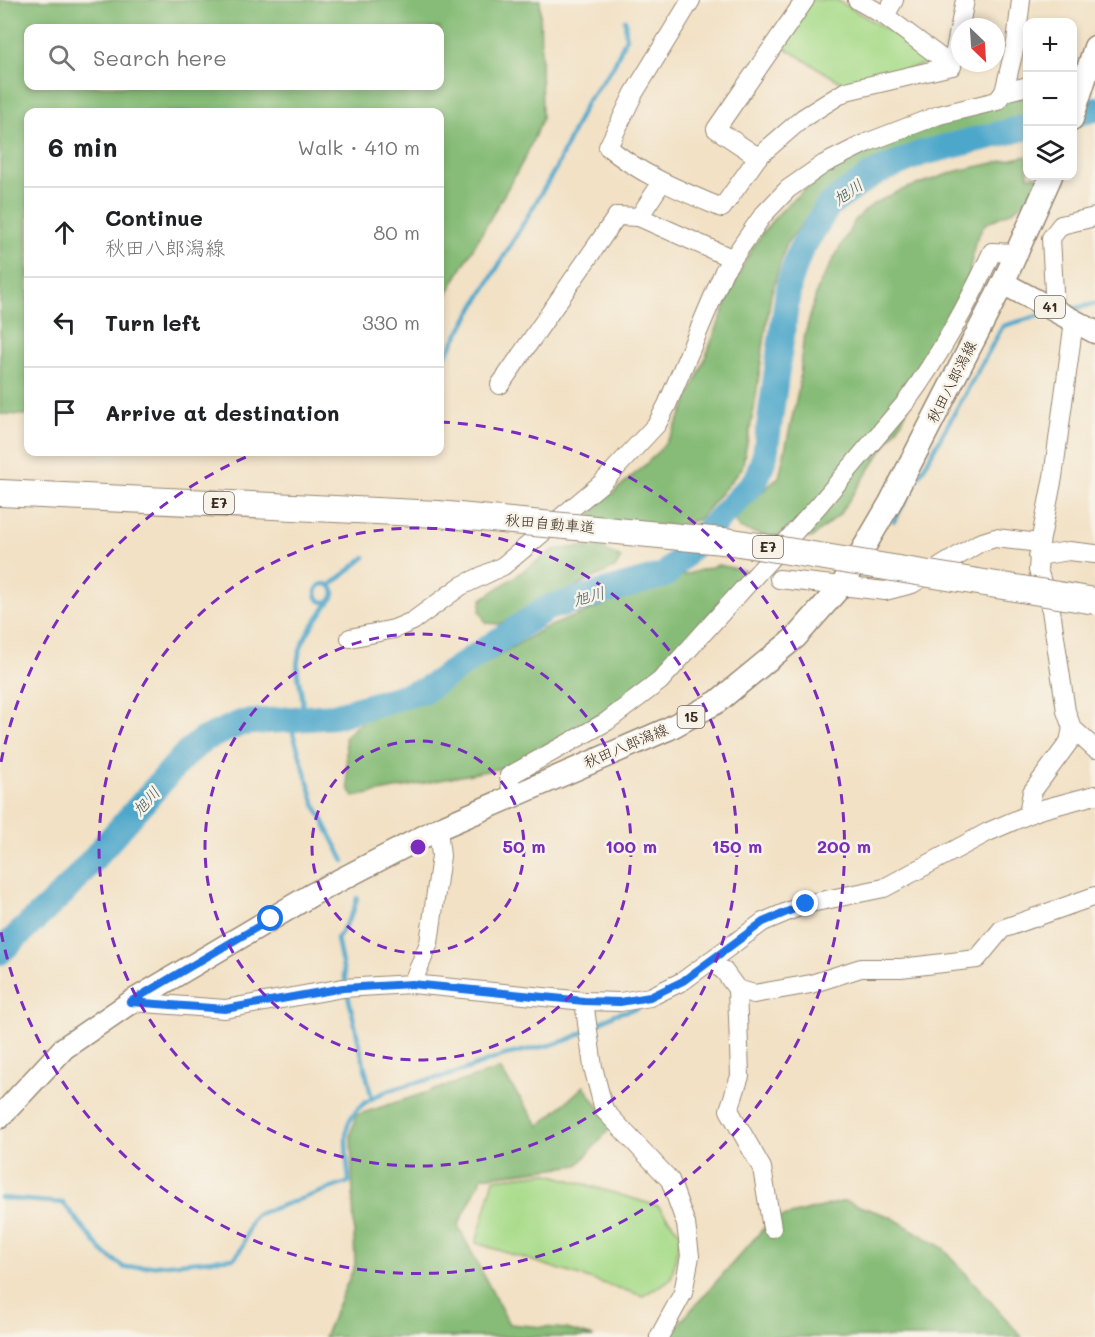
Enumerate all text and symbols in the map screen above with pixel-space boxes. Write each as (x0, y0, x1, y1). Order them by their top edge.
north arrow (951, 18, 1005, 72)
map controls (1023, 18, 1077, 180)
button: + (1023, 18, 1077, 72)
search box (24, 24, 444, 90)
icon: search (45, 41, 78, 74)
text: Search here (93, 43, 227, 72)
button: − (1023, 72, 1077, 126)
button: layers (1023, 126, 1077, 180)
text: 6 min (48, 130, 117, 164)
text: Walk · 410 m (297, 134, 420, 160)
water label: 旭川 (829, 174, 867, 209)
text: Continue (105, 203, 203, 232)
icon: ahead (48, 216, 81, 249)
text: 80 m (373, 219, 420, 245)
text: 秋田八郎潟線 (105, 234, 225, 260)
road number: 41 (1035, 296, 1065, 318)
icon: left (48, 306, 81, 339)
text: Turn left (105, 308, 201, 337)
text: 330 m (362, 309, 420, 335)
street label: 秋田八郎潟線 (922, 337, 980, 426)
icon: arrive (48, 396, 81, 429)
text: Arrive at destination (105, 398, 340, 427)
road number: E7 (204, 492, 234, 514)
street label: 秋田自動車道 (504, 509, 596, 537)
road number: E7 (753, 536, 783, 558)
water label: 旭川 (571, 581, 607, 610)
road number: 15 (678, 706, 704, 728)
street label: 秋田八郎潟線 (580, 718, 671, 772)
water label: 旭川 (127, 782, 164, 820)
text: 50 m (503, 834, 545, 858)
text: 100 m (605, 834, 657, 858)
text: 150 m (712, 834, 762, 858)
text: 200 m (817, 834, 871, 858)
centre of rings (408, 837, 428, 857)
route end (792, 890, 818, 916)
route start (257, 905, 283, 931)

